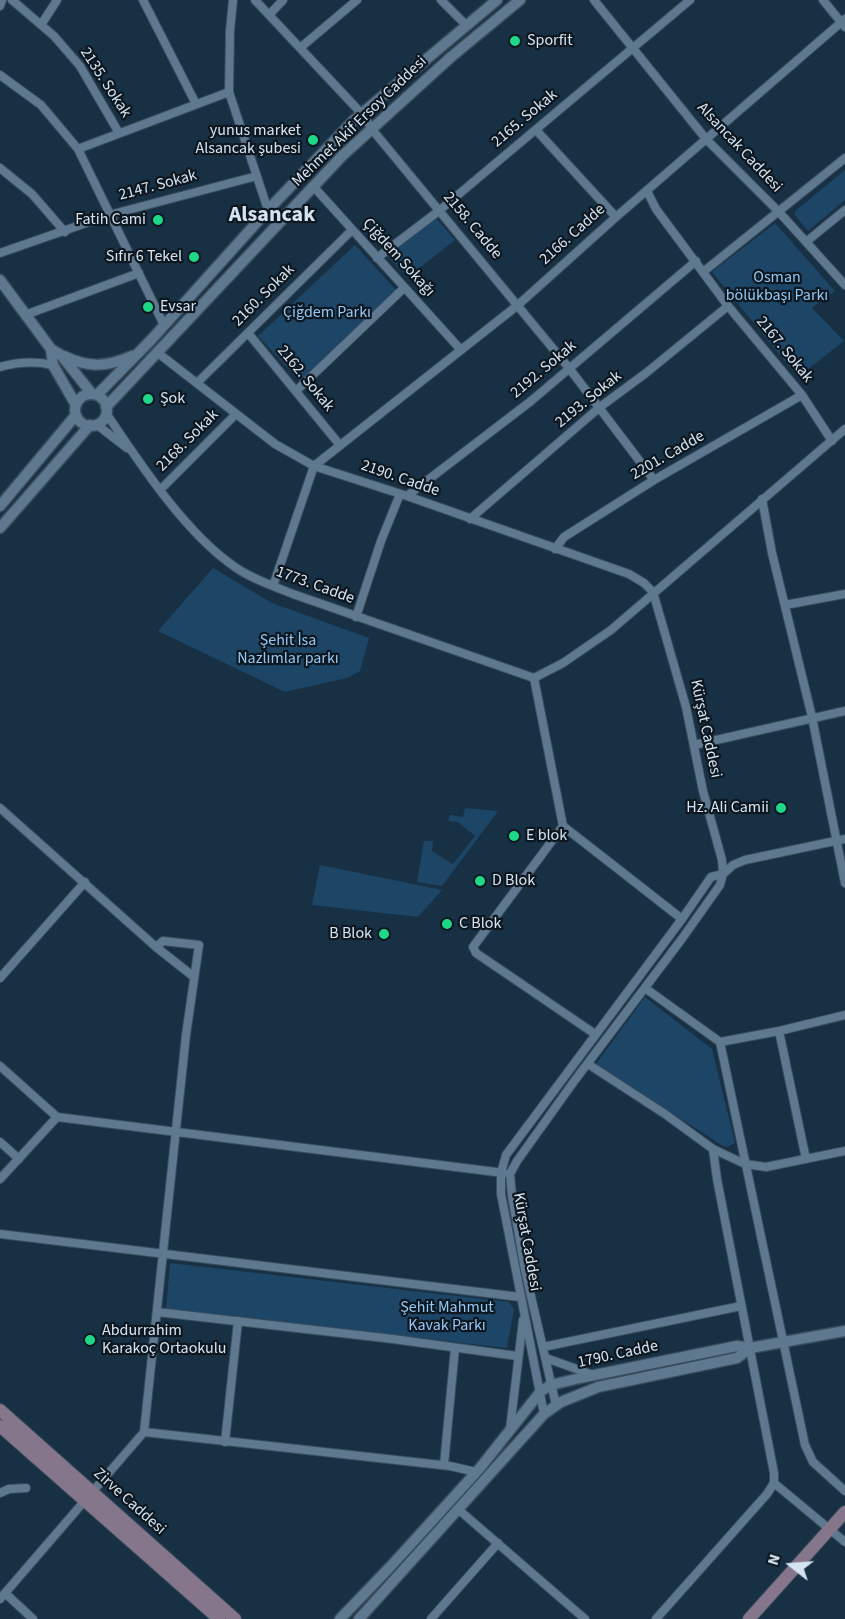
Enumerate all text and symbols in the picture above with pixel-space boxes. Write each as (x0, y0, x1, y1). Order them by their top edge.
place label: Sporfit (527, 31, 573, 51)
marker: Sporfit (508, 34, 522, 48)
street label: 2135. Sokak (75, 44, 135, 122)
street label: Mehmet Akif Ersoy Caddesi (289, 53, 431, 191)
street label: 2165. Sokak (488, 86, 562, 152)
street label: Alsancak Caddesi (692, 99, 786, 197)
place label: yunus market Alsancak şubesi (196, 121, 301, 159)
marker: yunus market Alsancak şubesi (306, 133, 320, 147)
street label: 2147. Sokak (117, 166, 199, 206)
street label: 2158. Cadde (438, 188, 506, 264)
street label: 2166. Cadde (536, 200, 610, 270)
district label: Alsancak (229, 203, 315, 229)
place label: Fatih Cami (75, 210, 146, 230)
marker: Fatih Cami (151, 213, 165, 227)
street label: Çiğdem Sokağı (358, 215, 438, 301)
place label: Sıfır 6 Tekel (106, 247, 182, 267)
marker: Sıfır 6 Tekel (187, 250, 201, 264)
street label: 2160. Sokak (229, 261, 299, 331)
park label: Osman bölükbaşı Parkı (726, 268, 828, 306)
place label: Evsar (160, 297, 196, 317)
marker: Evsar (141, 300, 155, 314)
park label: Çiğdem Parkı (283, 303, 371, 323)
street label: 2167. Sokak (751, 313, 817, 387)
street label: 2192. Sokak (507, 337, 581, 403)
street label: 2162. Sokak (272, 342, 338, 416)
street label: 2193. Sokak (552, 367, 626, 433)
place label: Şok (160, 389, 185, 409)
marker: Şok (141, 392, 155, 406)
street label: 2168. Sokak (153, 406, 223, 476)
street label: 2201. Cadde (628, 427, 708, 485)
street label: 2190. Cadde (358, 457, 442, 501)
street label: 1773. Cadde (273, 563, 357, 609)
park label: Şehit İsa Nazlımlar parkı (237, 631, 339, 669)
street label: Kürşat Caddesi (685, 678, 725, 780)
place label: Hz. Ali Camii (686, 798, 769, 818)
marker: Hz. Ali Camii (774, 801, 788, 815)
place label: E blok (526, 826, 567, 846)
marker: E blok (507, 829, 521, 843)
place label: D Blok (492, 871, 535, 891)
marker: D Blok (473, 874, 487, 888)
place label: C Blok (459, 914, 501, 934)
marker: C Blok (440, 917, 454, 931)
place label: B Blok (329, 924, 372, 944)
marker: B Blok (377, 927, 391, 941)
street label: Kürşat Caddesi (508, 1191, 544, 1293)
park label: Şehit Mahmut Kavak Parkı (400, 1298, 494, 1336)
place label: Abdurrahim Karakoç Ortaokulu (102, 1321, 227, 1359)
marker: Abdurrahim Karakoç Ortaokulu (83, 1333, 97, 1347)
street label: 1790. Cadde (576, 1337, 660, 1373)
street label: Zirve Caddesi (89, 1465, 169, 1539)
north arrow (761, 1535, 821, 1595)
text: N (762, 1551, 786, 1568)

